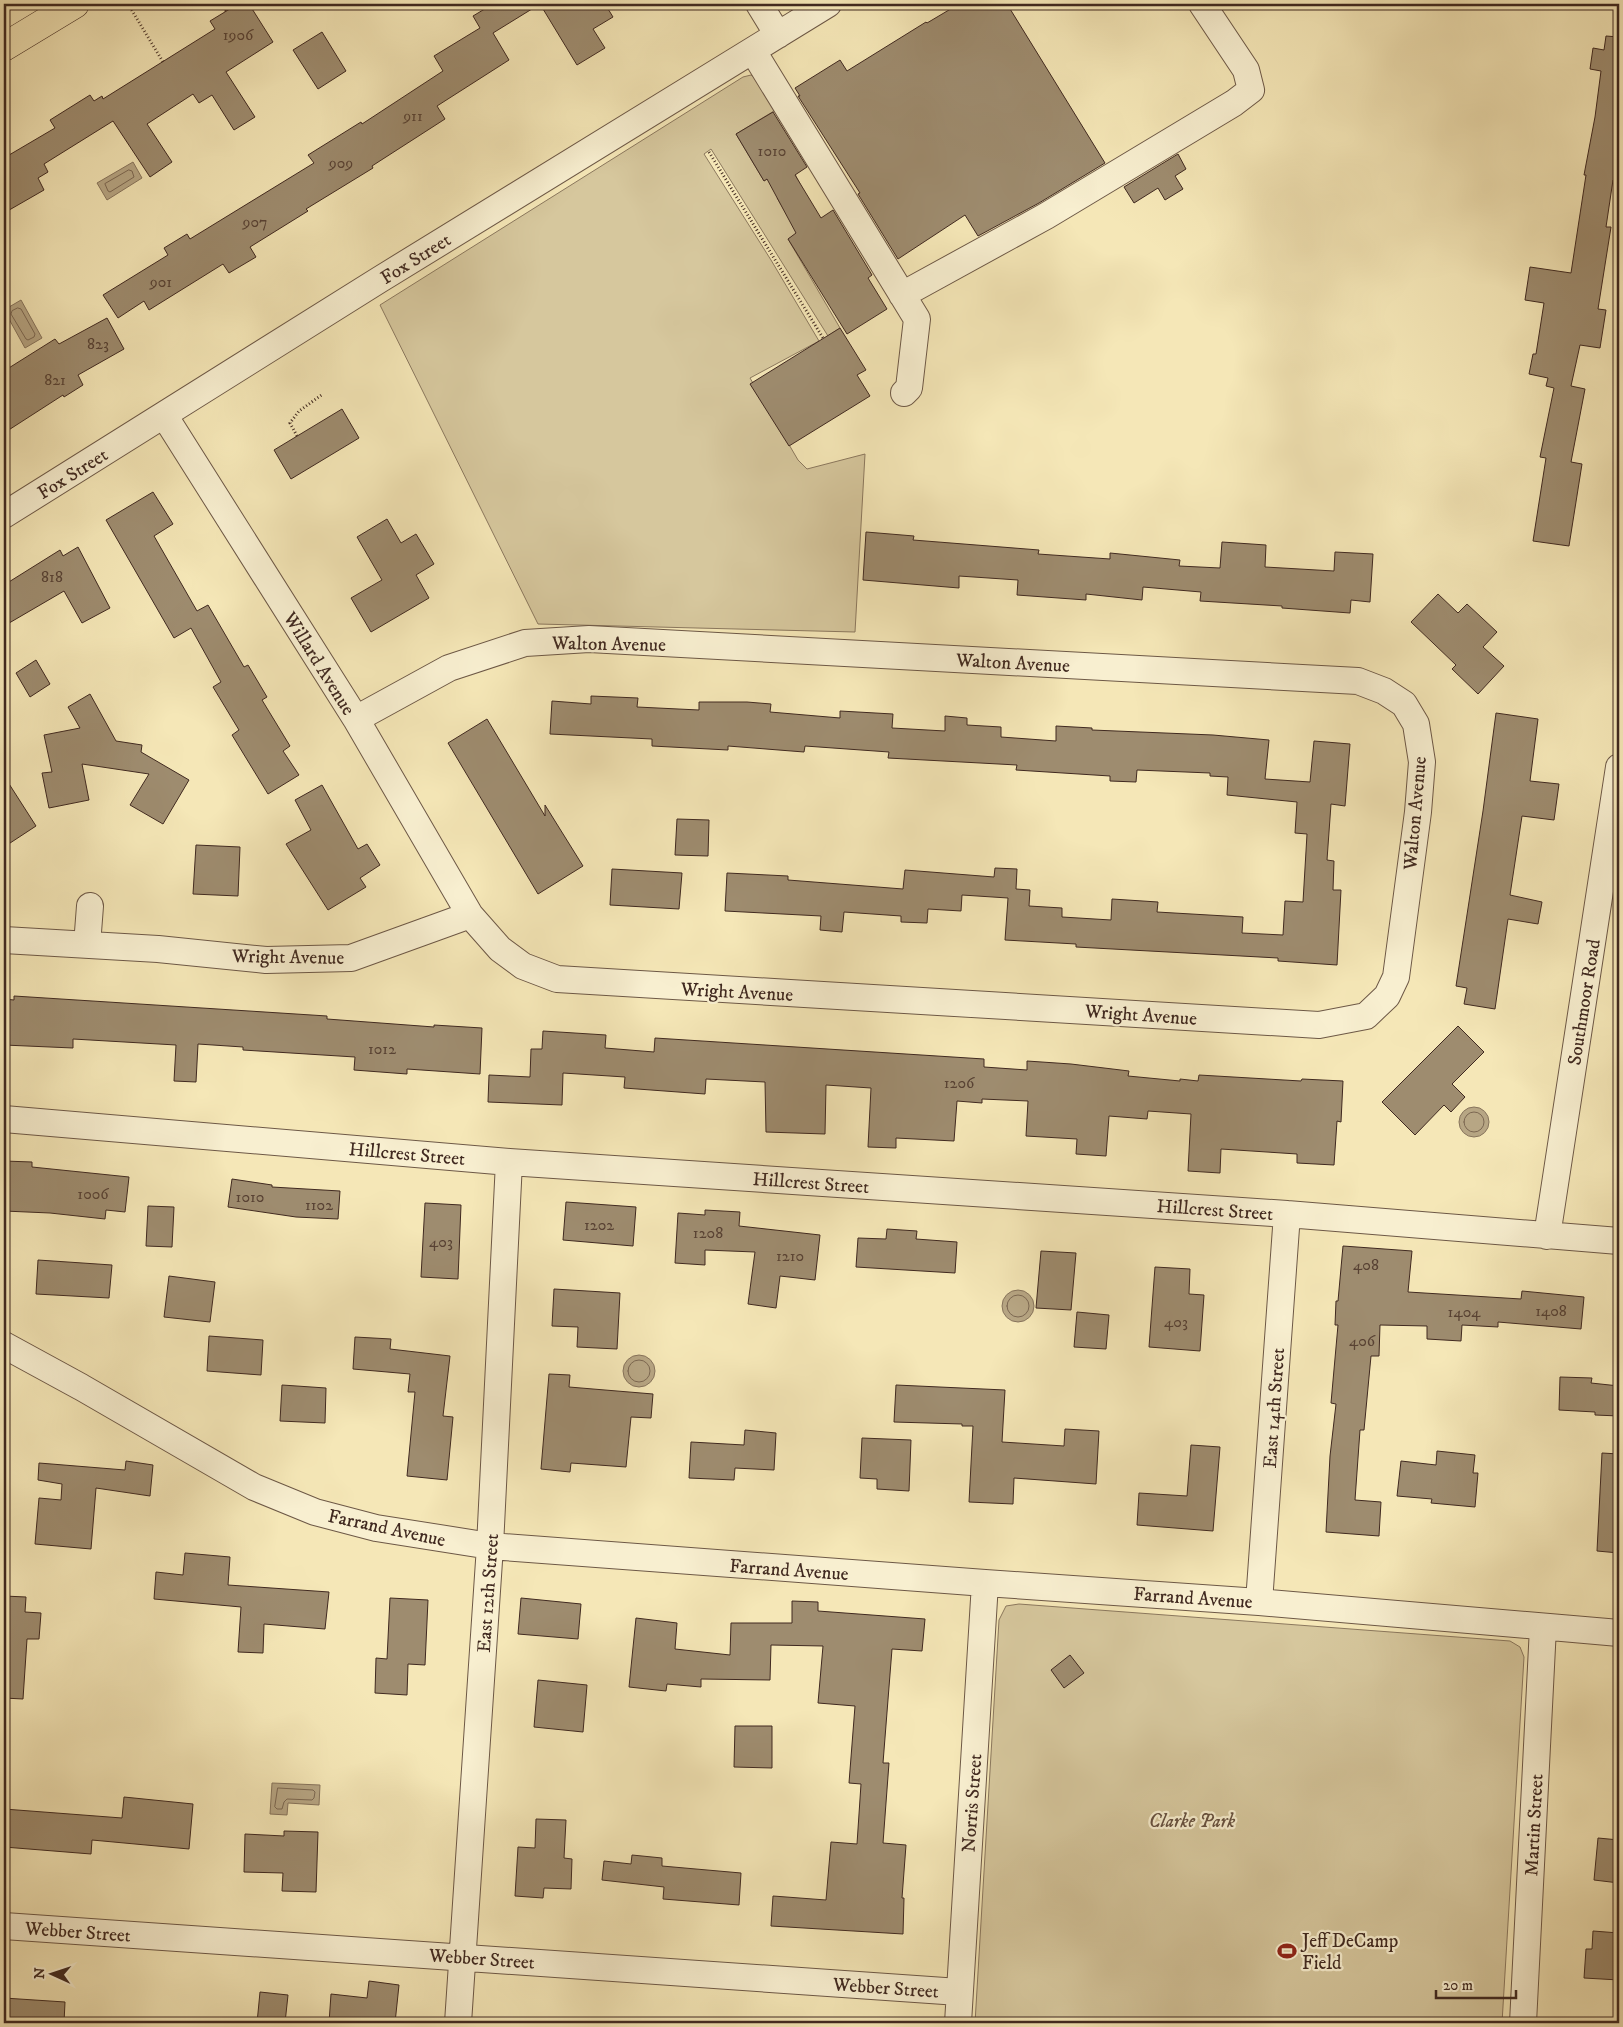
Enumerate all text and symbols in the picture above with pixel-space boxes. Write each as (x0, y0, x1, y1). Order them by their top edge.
house number: 1906 (223, 25, 254, 45)
house number: 911 (402, 106, 423, 126)
house number: 1010 (758, 141, 786, 161)
house number: 909 (328, 153, 353, 173)
house number: 907 (241, 212, 268, 232)
street label: Fox Street (376, 229, 455, 290)
house number: 901 (149, 272, 172, 292)
house number: 823 (87, 334, 109, 354)
house number: 821 (44, 370, 66, 390)
street label: Fox Street (33, 444, 112, 505)
house number: 818 (41, 567, 63, 587)
street label: Willard Avenue (277, 607, 360, 720)
street label: Walton Avenue (551, 632, 666, 657)
street label: Walton Avenue (954, 649, 1071, 678)
street label: Walton Avenue (1399, 755, 1432, 872)
street label: Southmoor Road (1563, 937, 1606, 1067)
street label: Wright Avenue (231, 945, 344, 970)
street label: Wright Avenue (679, 978, 794, 1007)
street label: Wright Avenue (1083, 1000, 1198, 1031)
house number: 1012 (368, 1039, 396, 1059)
house number: 1206 (944, 1073, 975, 1093)
street label: Hillcrest Street (348, 1138, 466, 1171)
street label: Hillcrest Street (752, 1168, 870, 1199)
house number: 1006 (77, 1184, 109, 1204)
house number: 1010 (236, 1187, 264, 1207)
house number: 1102 (305, 1195, 333, 1215)
street label: Hillcrest Street (1156, 1195, 1274, 1226)
house number: 1202 (584, 1215, 614, 1235)
house number: 1208 (693, 1223, 723, 1243)
house number: 403 (429, 1232, 453, 1252)
house number: 1210 (776, 1246, 804, 1266)
house number: 408 (1353, 1255, 1379, 1275)
house number: 1408 (1535, 1301, 1567, 1321)
house number: 1404 (1448, 1302, 1481, 1322)
house number: 403 (1164, 1312, 1188, 1332)
house number: 406 (1349, 1331, 1376, 1351)
street label: East 14th Street (1259, 1347, 1290, 1469)
street label: Farrand Avenue (326, 1505, 448, 1552)
street label: East 12th Street (473, 1533, 504, 1653)
street label: Farrand Avenue (728, 1555, 849, 1586)
street label: Farrand Avenue (1132, 1583, 1253, 1614)
street label: Norris Street (958, 1753, 987, 1853)
street label: Martin Street (1520, 1773, 1549, 1877)
park label: Clarke Park (1149, 1810, 1235, 1833)
street label: Webber Street (23, 1917, 132, 1948)
place label: Jeff DeCamp Field (1300, 1930, 1398, 1975)
sports icon: Jeff DeCamp Field (1276, 1940, 1298, 1962)
street label: Webber Street (427, 1944, 536, 1975)
north arrow (28, 1950, 78, 2000)
text: N (31, 1967, 49, 1980)
scale bar (1436, 1967, 1516, 1999)
street label: Webber Street (831, 1973, 940, 2004)
text: 20 m (1443, 1976, 1473, 1995)

